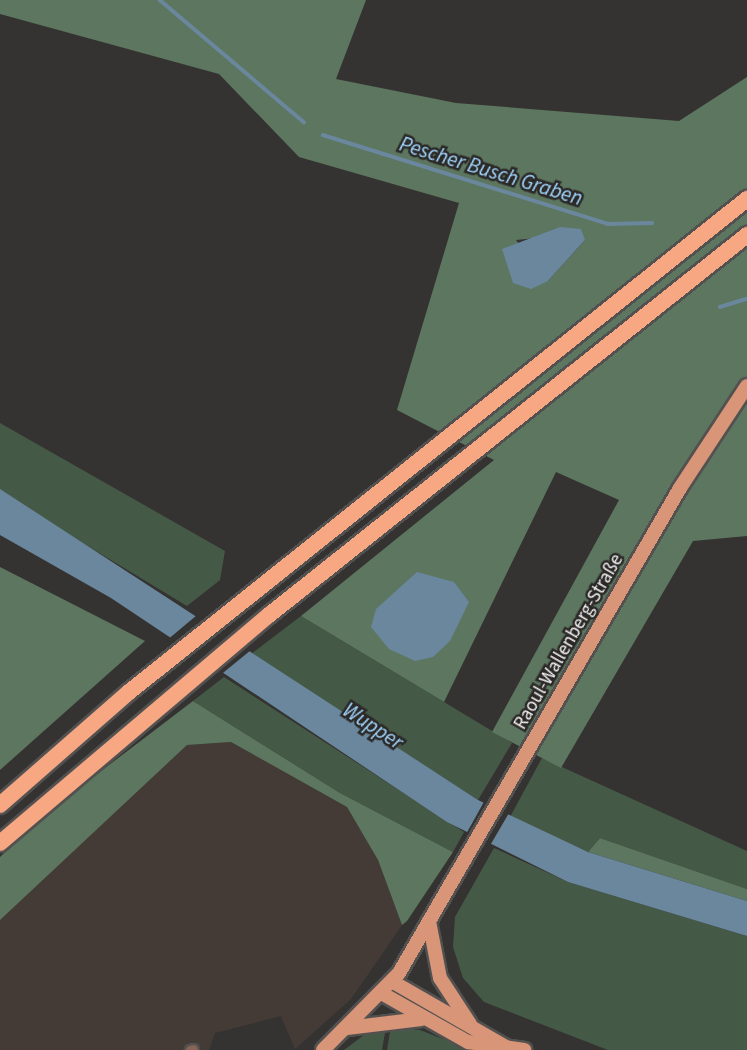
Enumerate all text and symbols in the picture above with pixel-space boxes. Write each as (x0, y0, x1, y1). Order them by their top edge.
water label: Pescher Busch Graben (397, 131, 585, 211)
street label: Raoul-Wallenberg-Straße (509, 550, 629, 734)
water label: Wupper (338, 697, 408, 755)

